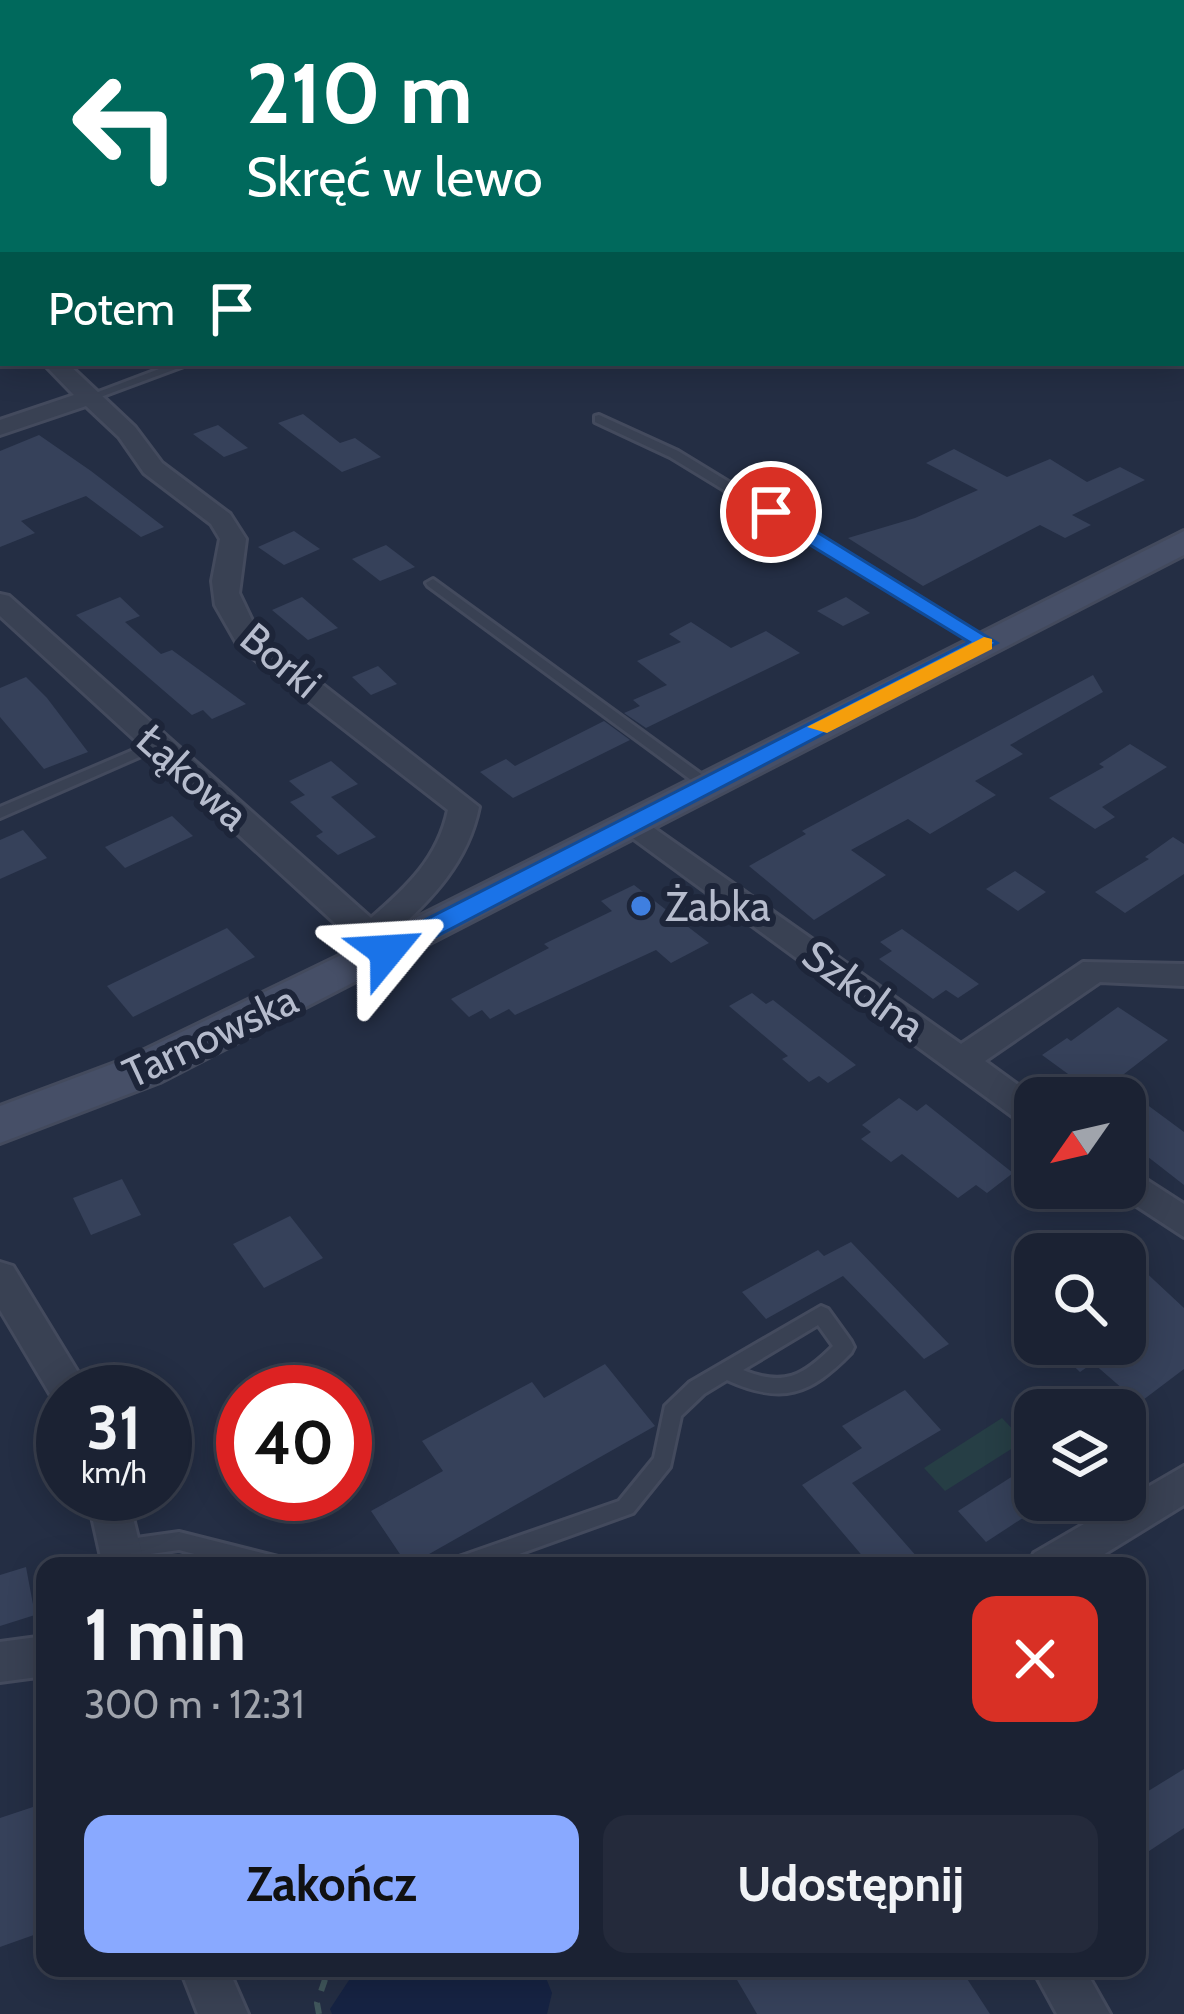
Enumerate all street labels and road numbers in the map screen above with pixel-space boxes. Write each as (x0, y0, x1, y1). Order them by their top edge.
street label: Borki (230, 611, 332, 709)
street label: Łąkowa (126, 713, 260, 841)
street label: Szkolna (793, 928, 935, 1052)
street label: Tarnowska (115, 973, 305, 1099)

